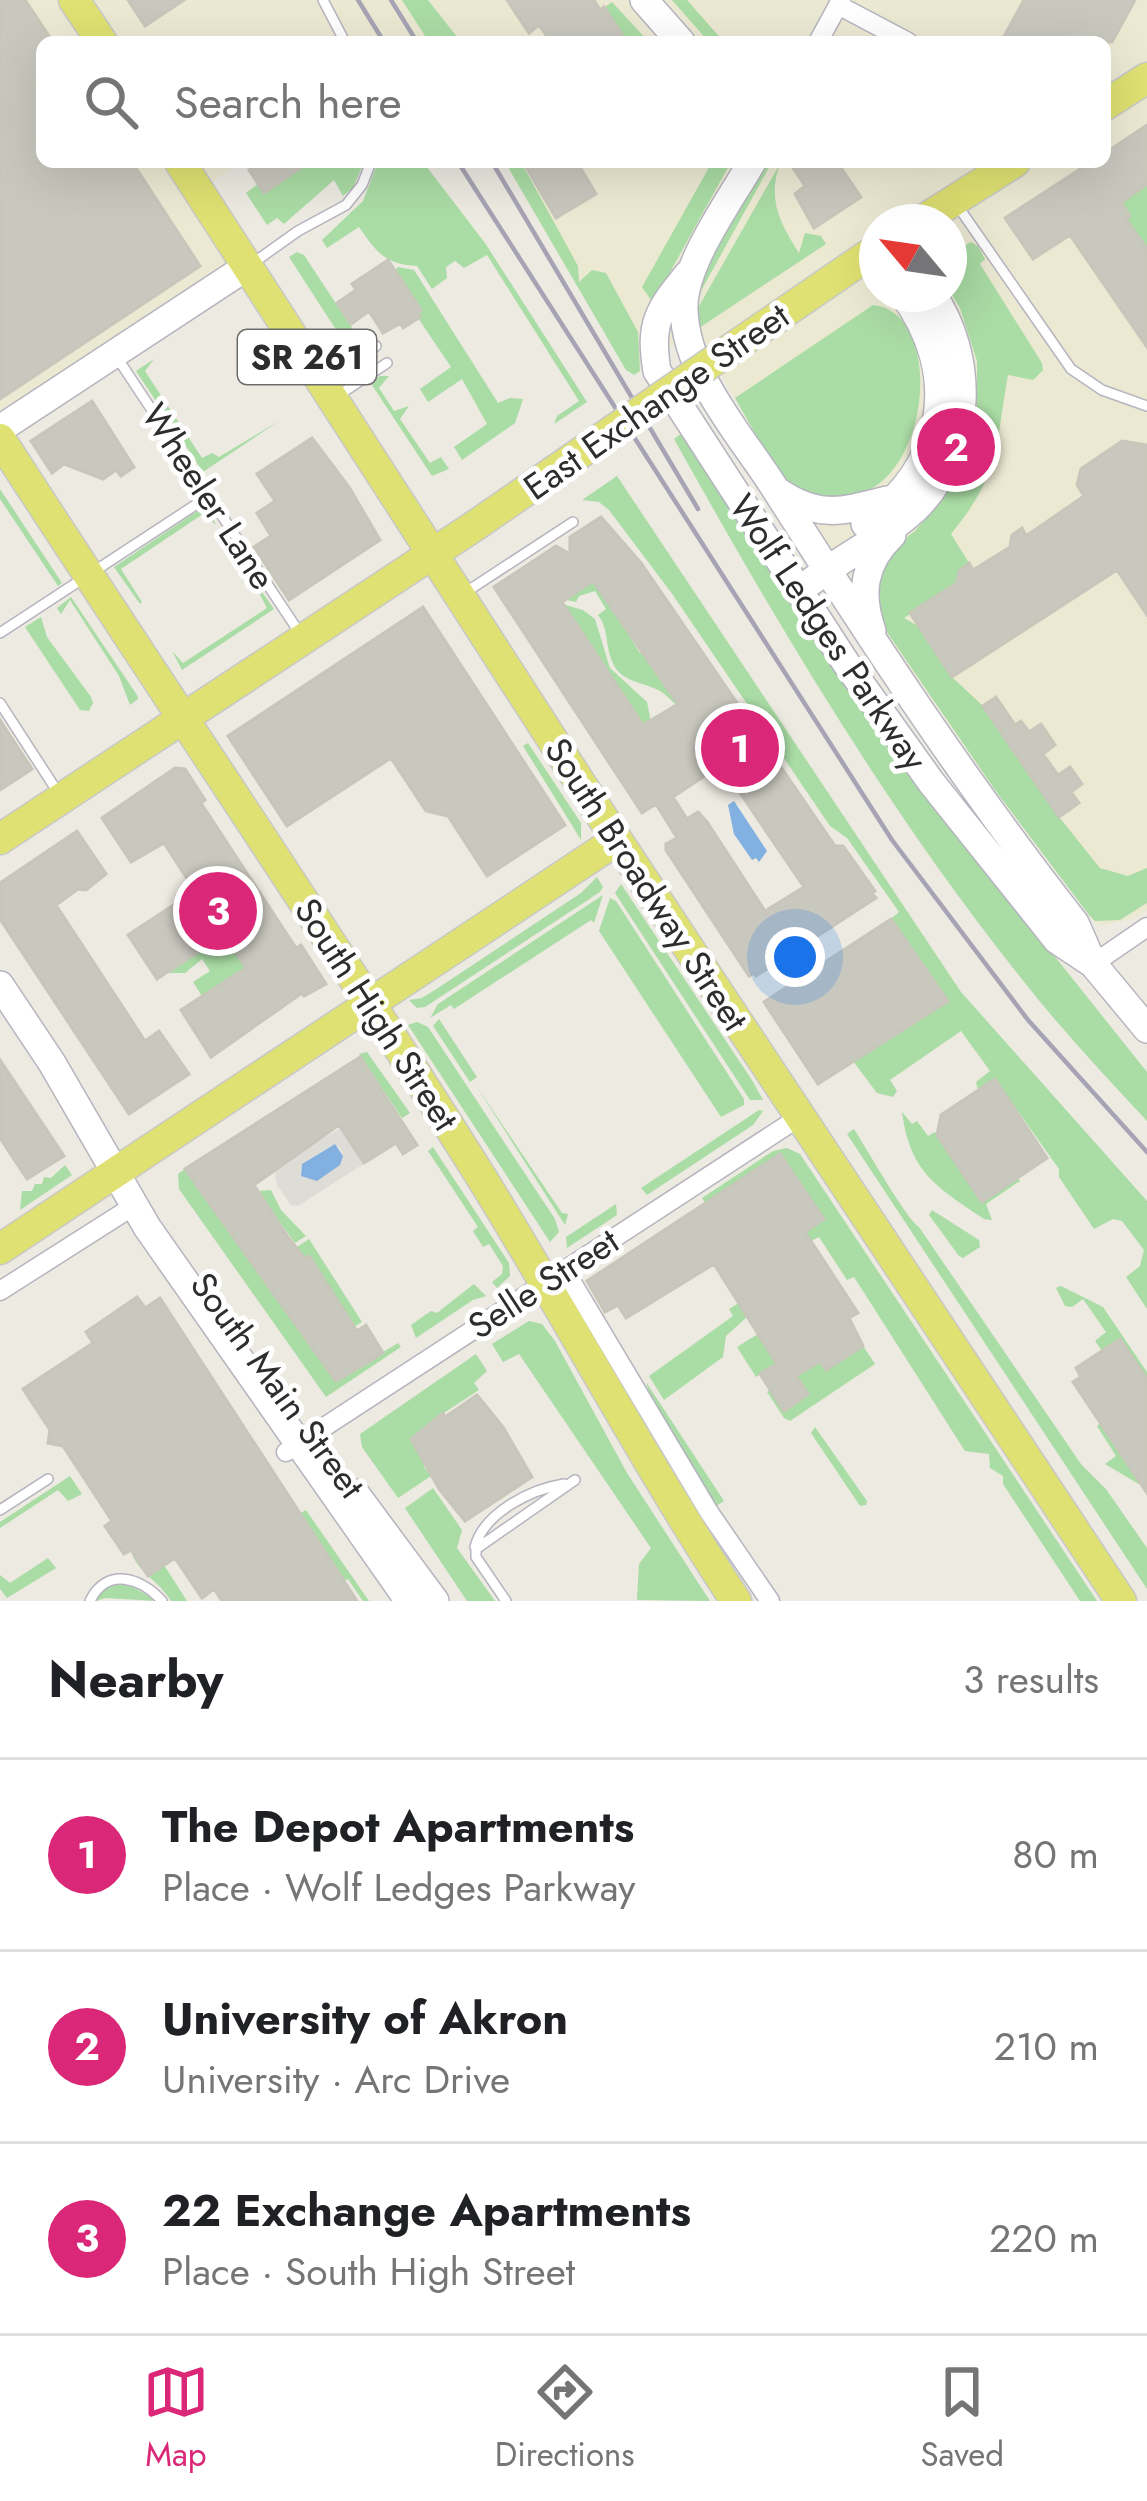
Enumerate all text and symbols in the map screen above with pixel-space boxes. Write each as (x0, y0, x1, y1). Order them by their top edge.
search box (36, 36, 1111, 168)
icon: search (78, 69, 144, 135)
text: Search here (174, 70, 402, 135)
north arrow (859, 204, 967, 312)
street label: East Exchange Street (513, 290, 800, 512)
road number: SR 261 (238, 330, 376, 384)
street label: Wheeler Lane (129, 393, 289, 599)
pin: 2 (917, 402, 995, 492)
street label: Wolf Ledges Parkway (717, 483, 941, 781)
pin: 1 (701, 703, 779, 793)
street label: South Broadway Street (533, 727, 762, 1041)
pin: 3 (179, 866, 257, 956)
street label: South High Street (282, 888, 472, 1141)
your location (765, 927, 825, 987)
street label: Selle Street (458, 1215, 629, 1351)
street label: South Main Street (178, 1261, 378, 1509)
text: Nearby (48, 1642, 223, 1716)
text: 3 results (963, 1651, 1099, 1708)
text: The Depot Apartments (162, 1794, 634, 1859)
text: 1 (77, 1826, 97, 1883)
text: 80 m (1012, 1826, 1099, 1883)
text: Place · Wolf Ledges Parkway (162, 1859, 635, 1916)
text: University of Akron (162, 1986, 568, 2051)
text: 2 (74, 2018, 100, 2075)
text: 210 m (994, 2018, 1099, 2075)
text: University · Arc Drive (162, 2051, 510, 2108)
text: 22 Exchange Apartments (162, 2178, 691, 2243)
text: 3 (75, 2210, 99, 2267)
text: 220 m (989, 2210, 1099, 2267)
text: Place · South High Street (162, 2243, 575, 2300)
tab: Map (143, 2359, 209, 2478)
tab: Directions (495, 2359, 635, 2478)
tab: Saved (920, 2359, 1004, 2478)

